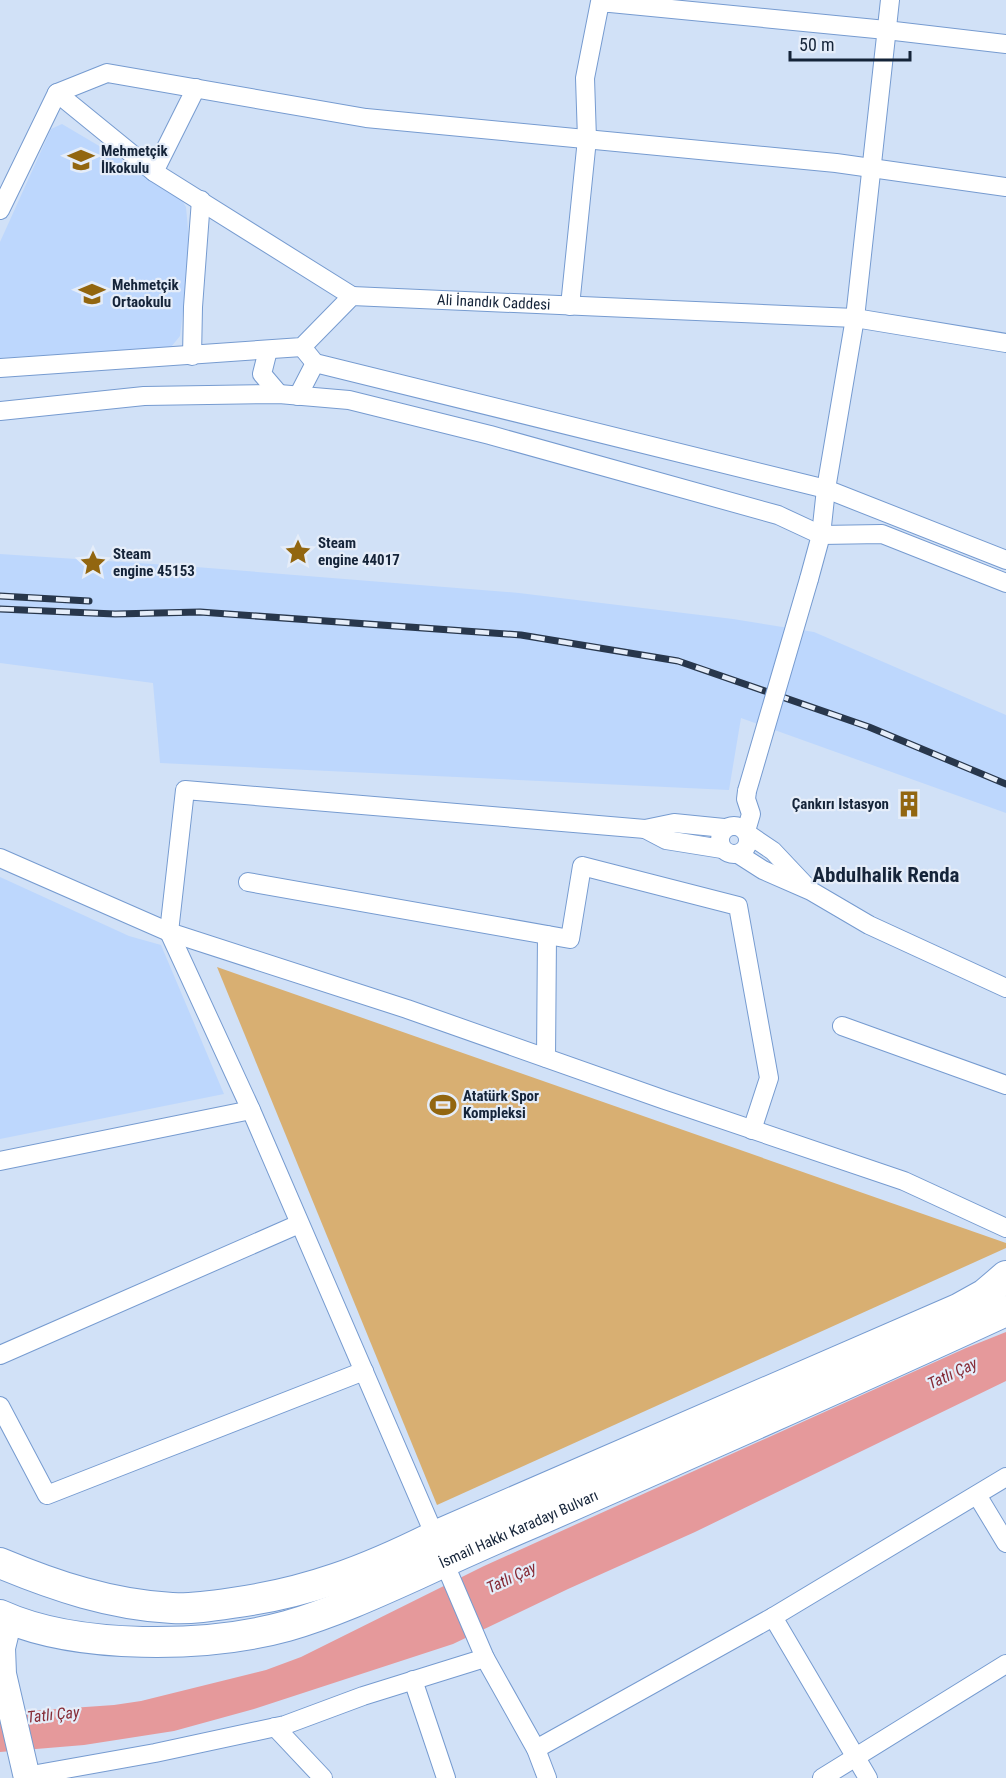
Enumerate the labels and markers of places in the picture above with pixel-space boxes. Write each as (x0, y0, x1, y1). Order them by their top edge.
place label: Mehmetçik İlkokulu (101, 142, 169, 177)
school or university icon: Mehmetçik İlkokulu (66, 145, 96, 175)
place label: Mehmetçik Ortaokulu (112, 276, 180, 311)
school or university icon: Mehmetçik Ortaokulu (77, 279, 107, 309)
place label: Steam engine 44017 (318, 534, 400, 569)
place icon: Steam engine 44017 (283, 537, 313, 567)
place label: Steam engine 45153 (113, 545, 195, 580)
place icon: Steam engine 45153 (78, 548, 108, 578)
building icon: Çankırı Istasyon (894, 789, 924, 819)
place label: Çankırı Istasyon (792, 795, 889, 813)
place label: Atatürk Spor Kompleksi (463, 1087, 539, 1122)
sports icon: Atatürk Spor Kompleksi (428, 1090, 458, 1120)

